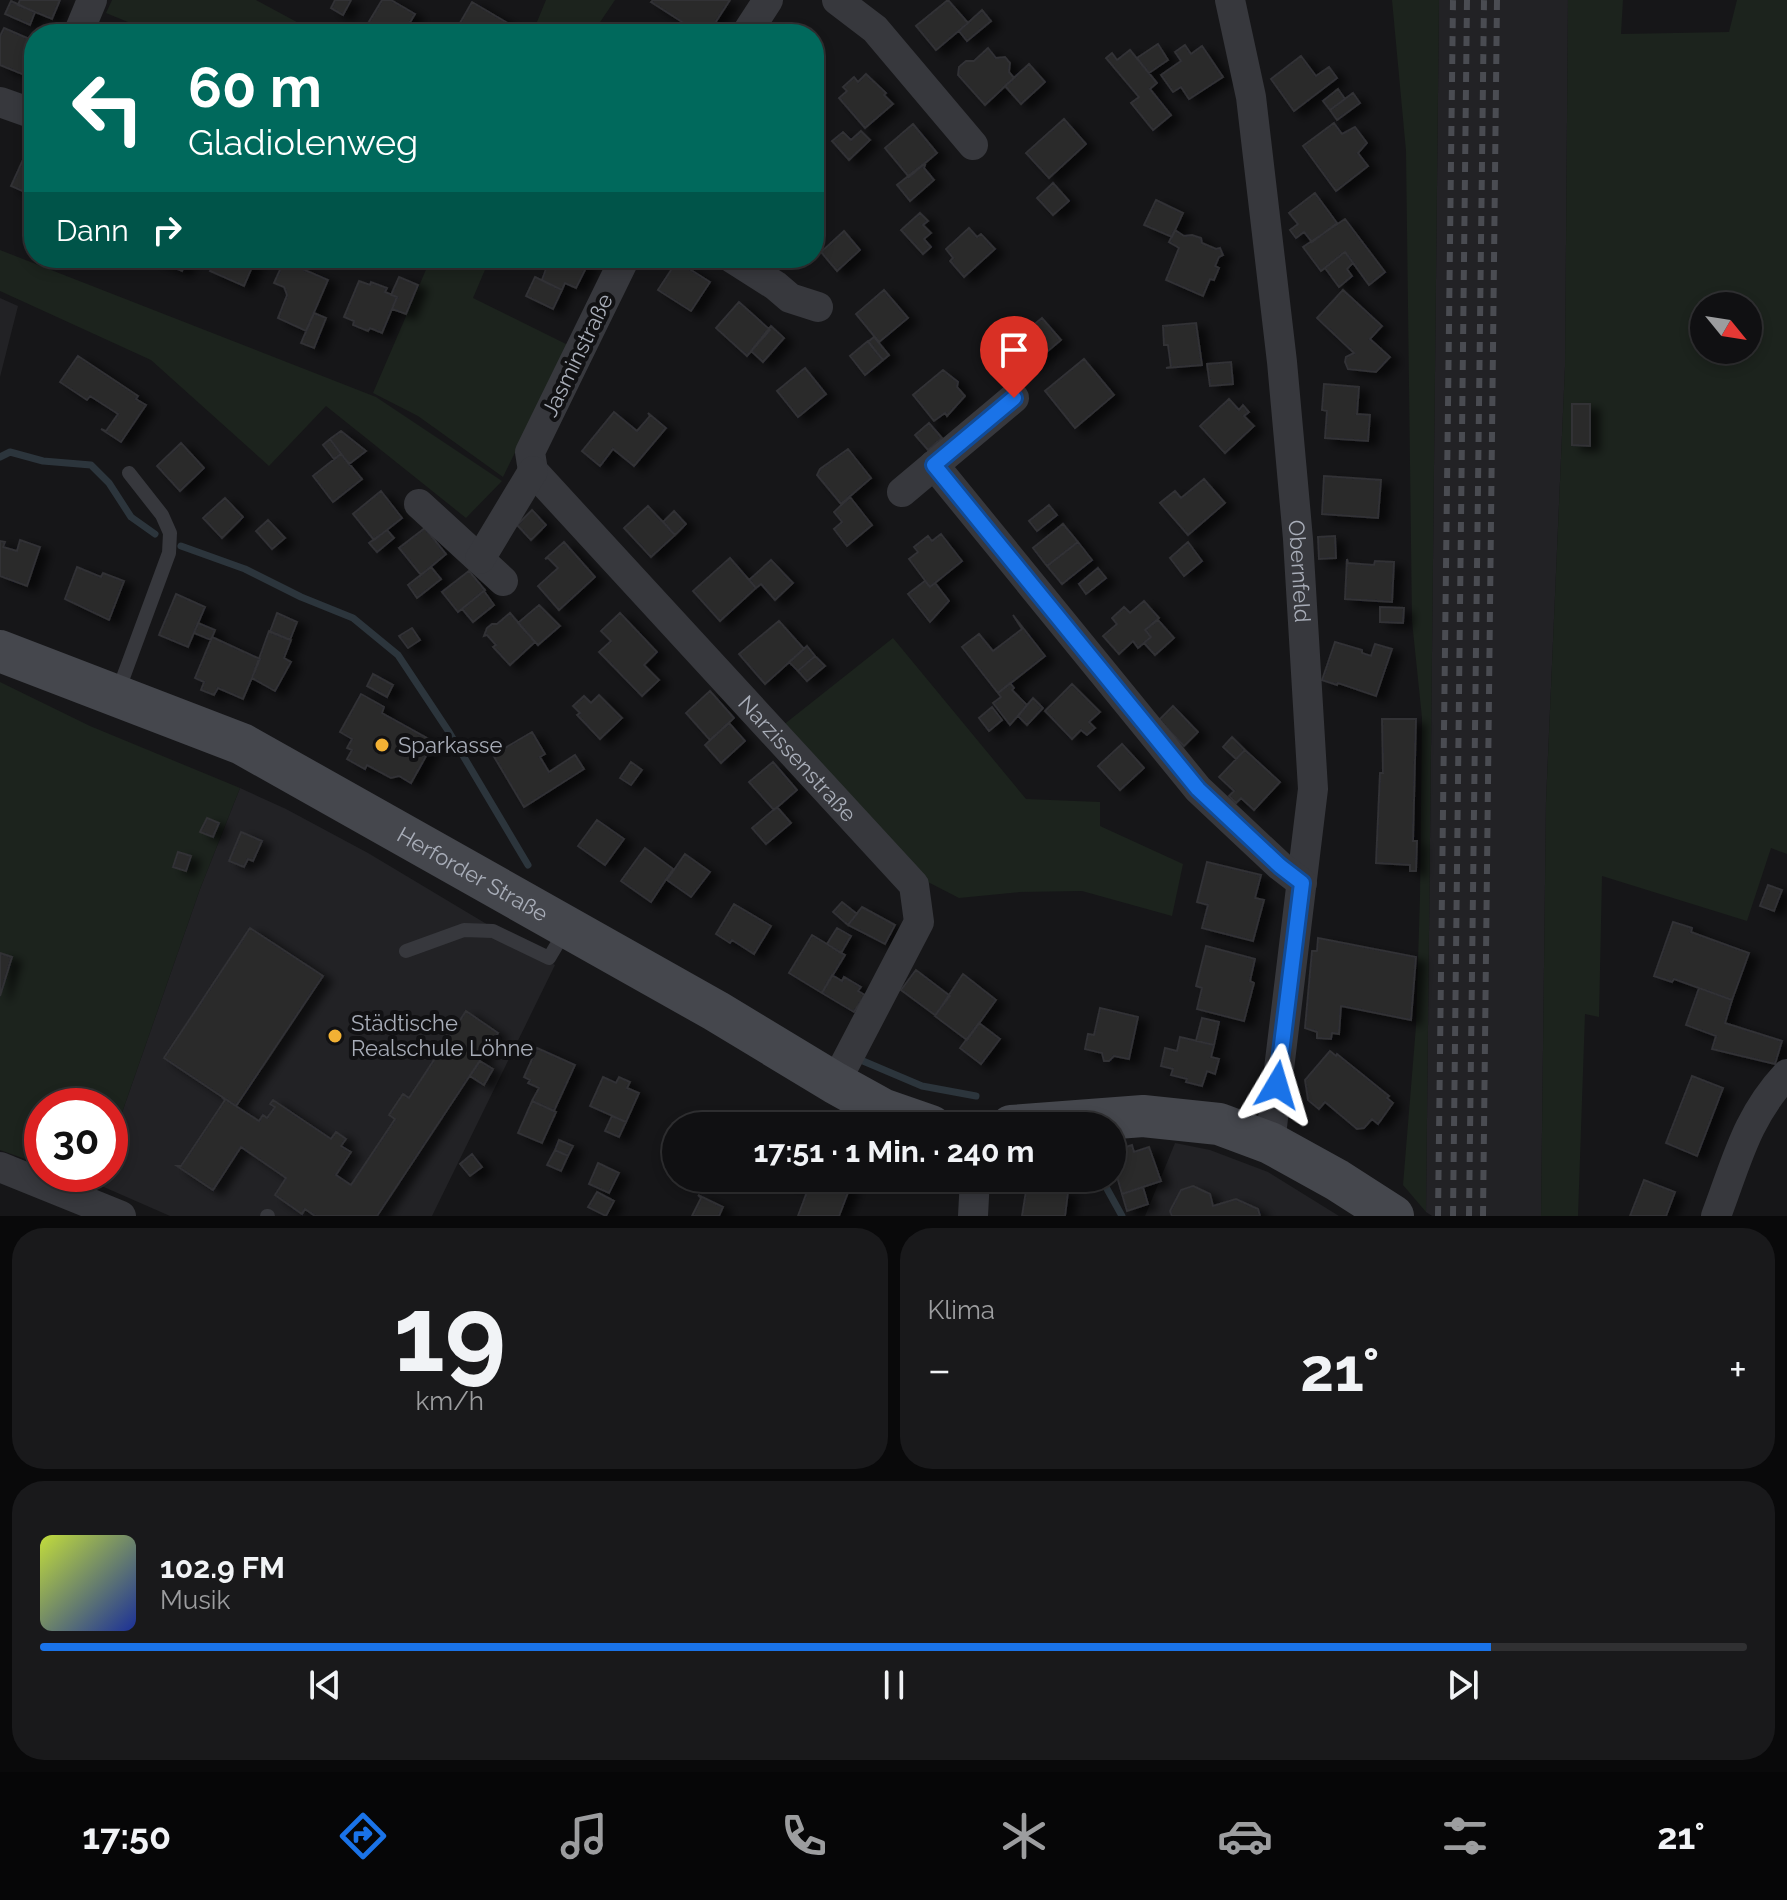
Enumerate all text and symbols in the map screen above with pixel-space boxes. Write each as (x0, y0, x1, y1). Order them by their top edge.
text: 60 m (188, 54, 322, 120)
icon: left (56, 56, 160, 160)
text: Gladiolenweg (188, 121, 418, 163)
icon: right (145, 208, 189, 252)
text: Dann (56, 213, 129, 248)
street label: Jasminstraße (536, 289, 618, 421)
north arrow (1690, 292, 1762, 364)
map controls (1690, 292, 1762, 364)
pin (980, 316, 1048, 398)
icon: arrive (992, 328, 1036, 372)
street label: Obernfeld (1283, 519, 1316, 623)
street label: Narzissenstraße (733, 690, 862, 827)
place label: Sparkasse (398, 732, 502, 758)
marker: Sparkasse (373, 736, 391, 754)
street label: Herforder Straße (393, 821, 553, 927)
place label: Städtische Realschule Löhne (351, 1010, 533, 1061)
marker: Städtische Realschule Löhne (326, 1027, 344, 1045)
position arrow (1235, 1043, 1319, 1127)
speed limit sign: 30 (24, 1088, 128, 1192)
text: 17:51 · 1 Min. · 240 m (754, 1134, 1034, 1169)
text: 19 (393, 1273, 506, 1395)
text: Klima (928, 1295, 995, 1325)
text: 21° (1300, 1335, 1380, 1405)
text: − (928, 1344, 951, 1395)
text: + (1729, 1344, 1747, 1395)
text: km/h (415, 1386, 484, 1416)
text: 102.9 FM (160, 1550, 285, 1585)
text: Musik (160, 1585, 230, 1615)
icon: previous (303, 1663, 347, 1707)
icon: pause (872, 1663, 916, 1707)
icon: next (1441, 1663, 1485, 1707)
icon: directions (335, 1808, 391, 1864)
icon: music (556, 1808, 612, 1864)
icon: phone (776, 1808, 832, 1864)
icon: climate (996, 1808, 1052, 1864)
icon: car (1217, 1808, 1273, 1864)
icon: filters (1437, 1808, 1493, 1864)
text: 17:50 (82, 1815, 171, 1857)
text: 21° (1657, 1815, 1705, 1857)

